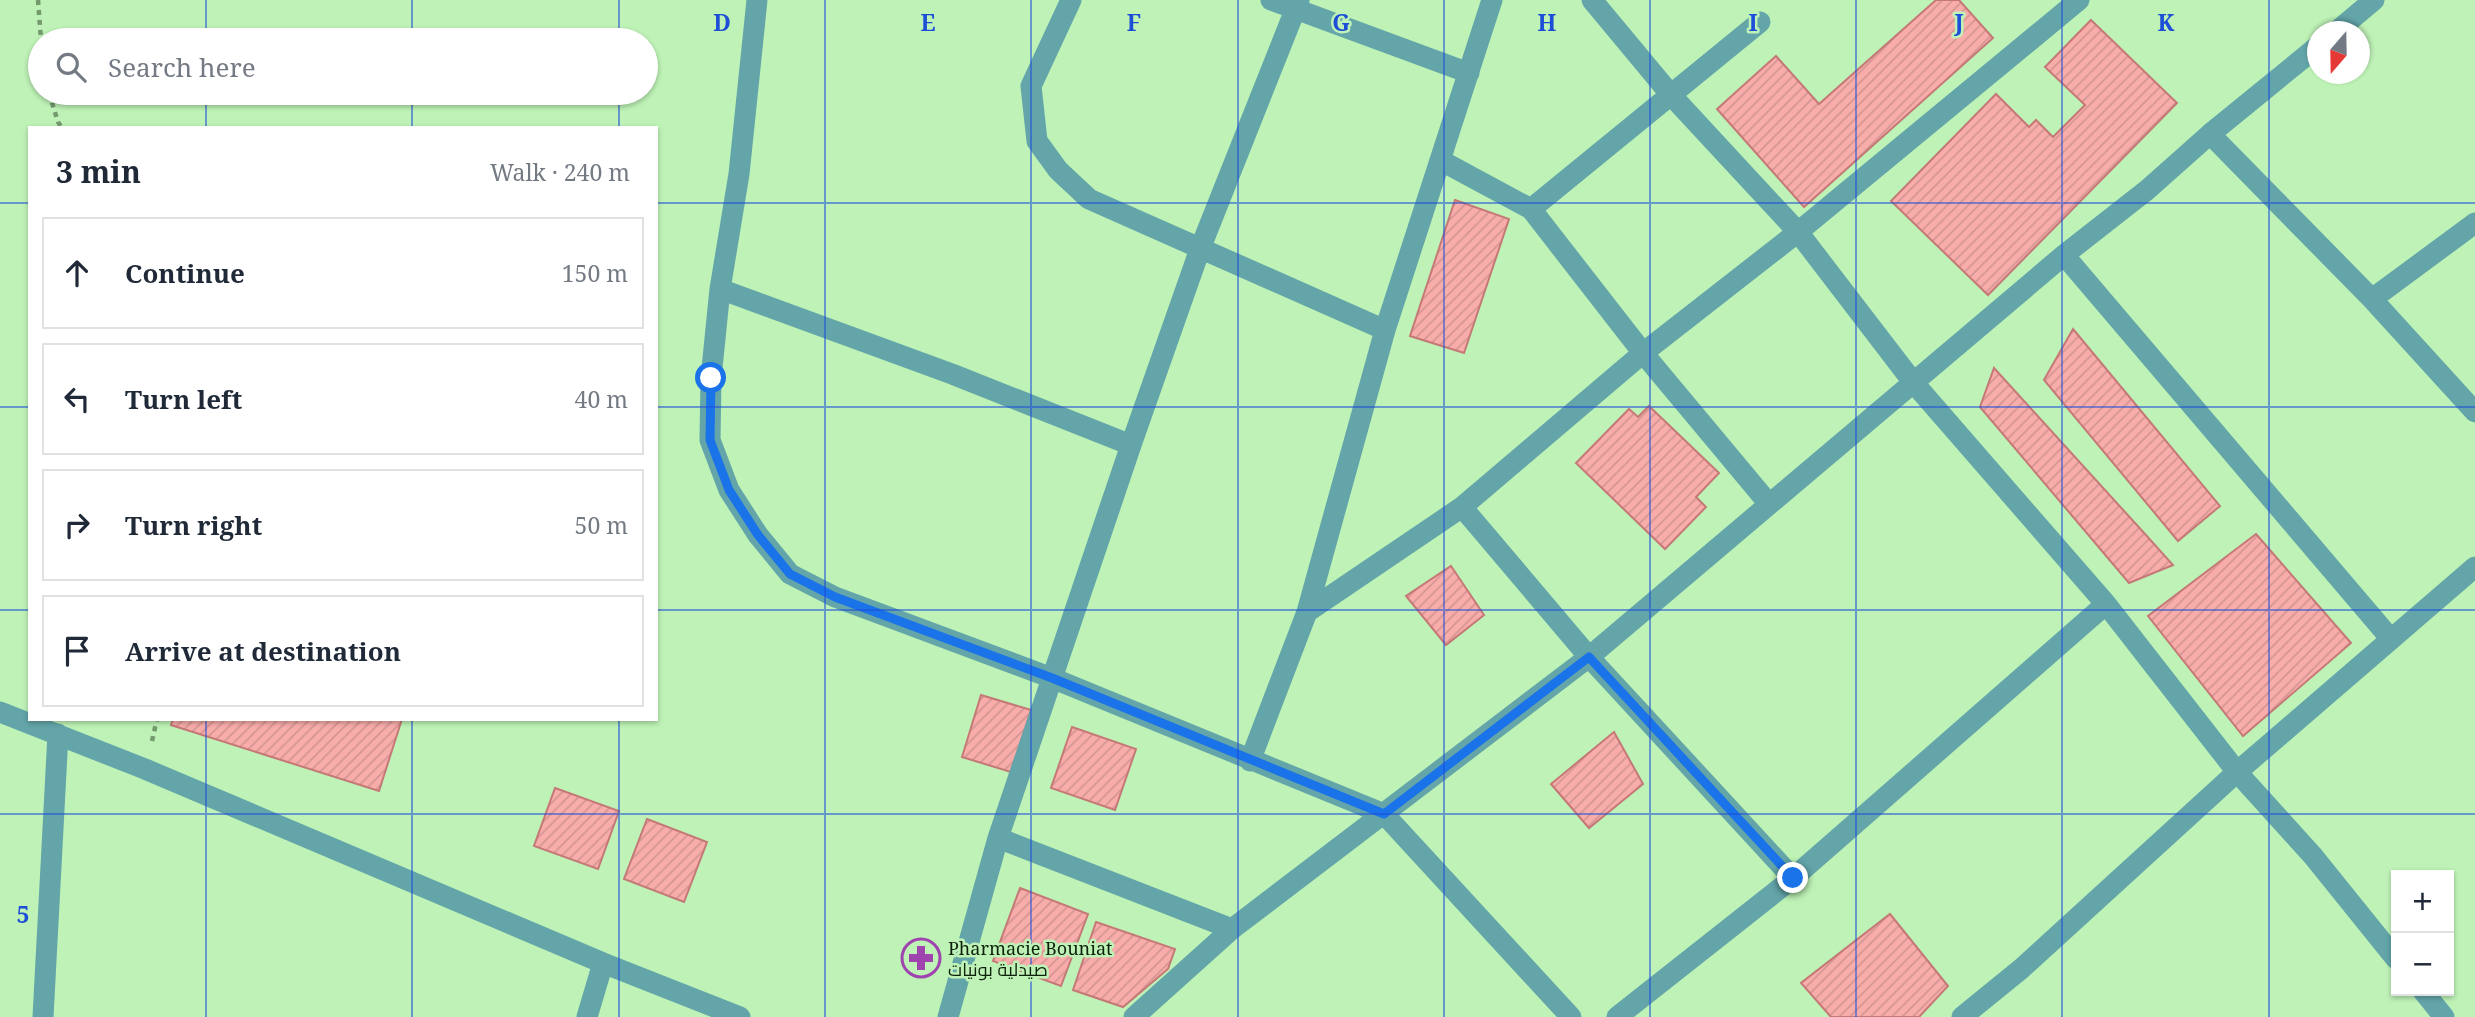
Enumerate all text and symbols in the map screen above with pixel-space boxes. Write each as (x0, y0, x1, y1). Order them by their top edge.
text: D (713, 6, 731, 38)
text: E (920, 6, 936, 38)
text: F (1127, 6, 1141, 38)
text: G (1332, 6, 1350, 38)
text: H (1538, 6, 1557, 38)
text: I (1748, 6, 1758, 38)
text: J (1953, 6, 1964, 38)
text: K (2158, 6, 2175, 38)
north arrow (2307, 21, 2370, 84)
search box (28, 28, 658, 105)
icon: search (52, 48, 90, 86)
text: Search here (108, 49, 256, 85)
text: 3 min (56, 151, 141, 192)
text: Walk · 240 m (490, 156, 630, 188)
icon: ahead (58, 254, 96, 292)
text: Continue (125, 255, 245, 291)
text: 150 m (562, 257, 628, 289)
route start (695, 362, 726, 393)
icon: left (58, 380, 96, 418)
text: Turn left (125, 381, 242, 417)
text: 40 m (575, 383, 628, 415)
icon: right (58, 506, 96, 544)
text: Turn right (125, 507, 262, 543)
text: 50 m (575, 509, 628, 541)
icon: arrive (58, 632, 96, 670)
text: Arrive at destination (125, 633, 401, 669)
route end (1777, 862, 1808, 893)
map controls (2391, 870, 2454, 996)
button: + (2391, 870, 2454, 933)
text: 5 (17, 898, 30, 930)
button: − (2391, 933, 2454, 996)
place label: Pharmacie Bouniat صيدلية بونيات (948, 936, 1112, 981)
pharmacy icon: Pharmacie Bouniat صيدلية بونيات (900, 937, 942, 979)

